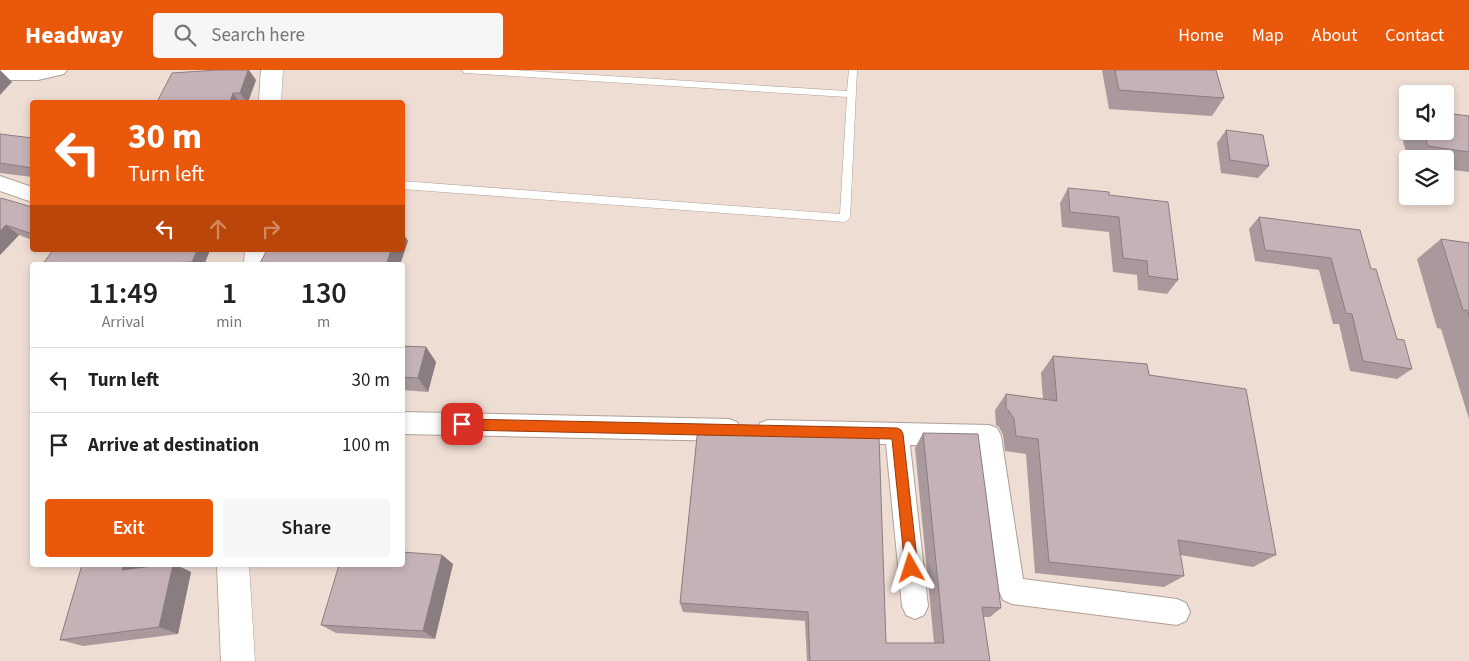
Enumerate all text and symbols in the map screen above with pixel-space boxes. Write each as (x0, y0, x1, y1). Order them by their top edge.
search box (153, 13, 503, 58)
text: Headway (25, 18, 123, 53)
icon: search (171, 21, 199, 49)
text: Search here (211, 22, 305, 49)
text: Home (1178, 23, 1224, 48)
text: Map (1252, 23, 1284, 48)
text: About (1312, 23, 1357, 48)
text: Contact (1385, 23, 1444, 48)
map controls (1399, 85, 1454, 205)
button: sound (1399, 85, 1454, 140)
text: 30 m (128, 112, 202, 162)
icon: left (45, 120, 110, 185)
button: layers (1399, 150, 1454, 205)
text: Turn left (128, 158, 204, 190)
icon: left (151, 215, 179, 243)
icon: ahead (204, 215, 232, 243)
icon: right (257, 215, 285, 243)
text: 11:49 (88, 272, 158, 315)
text: 1 (222, 272, 237, 315)
text: 130 (301, 272, 347, 315)
text: Arrival (102, 311, 145, 333)
text: min (216, 311, 242, 333)
text: m (317, 311, 330, 333)
icon: left (45, 366, 73, 394)
text: Turn left (88, 367, 159, 394)
text: 30 m (352, 367, 390, 394)
pin (441, 403, 483, 445)
icon: arrive (448, 410, 476, 438)
icon: arrive (45, 431, 73, 459)
text: Arrive at destination (88, 432, 259, 459)
text: 100 m (342, 432, 390, 459)
button: Exit (45, 499, 213, 557)
button: Share (223, 499, 390, 557)
position arrow (884, 541, 936, 593)

